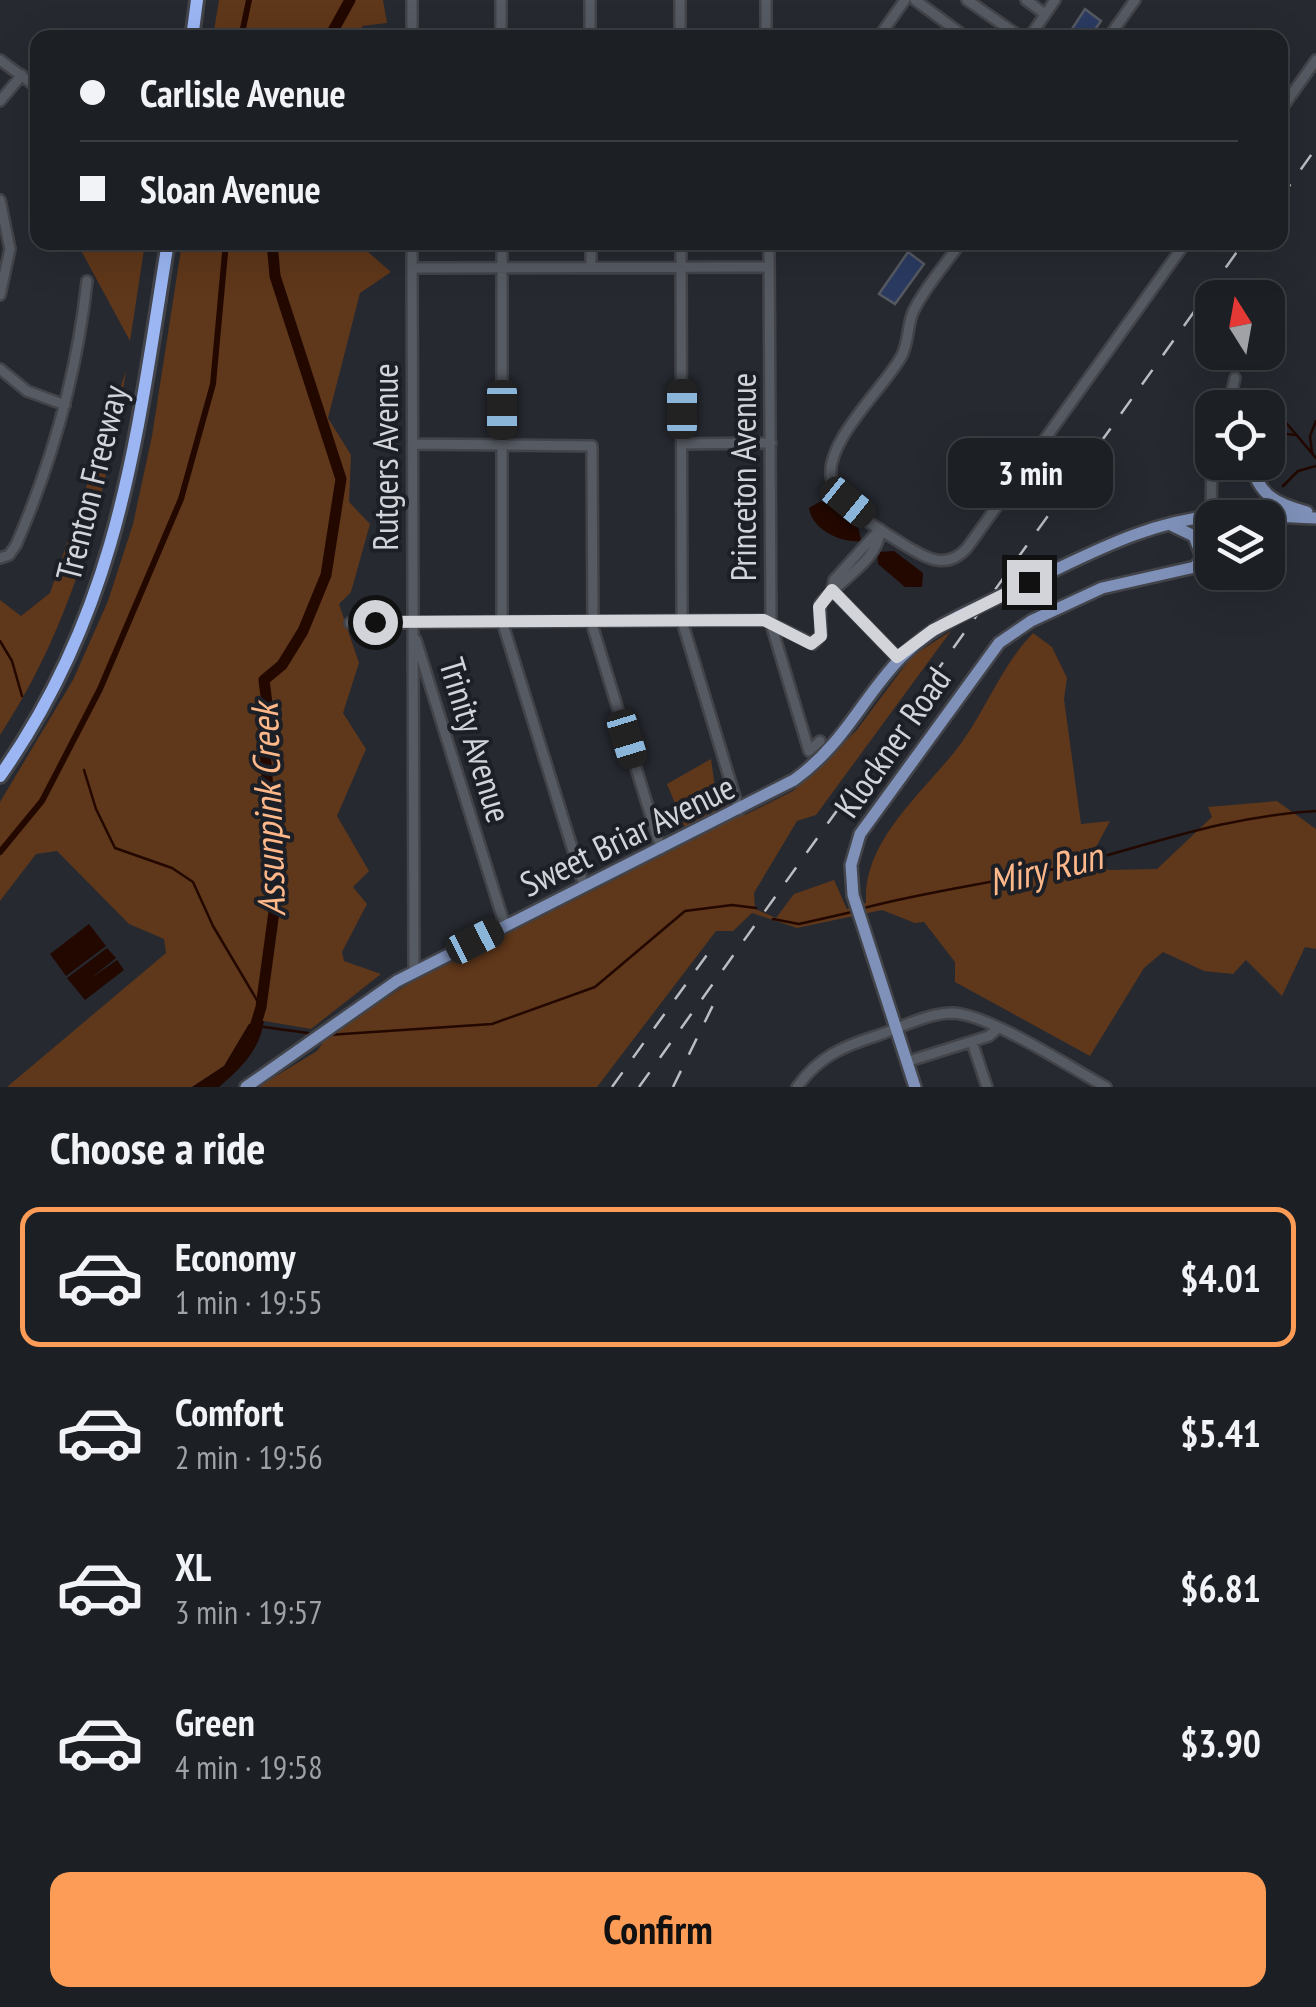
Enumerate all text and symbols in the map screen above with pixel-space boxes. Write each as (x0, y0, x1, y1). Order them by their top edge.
text: Carlisle Avenue (140, 68, 346, 117)
text: Sloan Avenue (140, 164, 321, 213)
north arrow (1195, 280, 1285, 370)
map controls (1195, 280, 1285, 590)
street label: Rutgers Avenue (362, 363, 408, 551)
street label: Princeton Avenue (720, 373, 766, 581)
car (667, 379, 697, 439)
street label: Trenton Freeway (45, 380, 138, 585)
car (487, 380, 517, 440)
button: locate (1195, 390, 1285, 480)
callout: 3 min (946, 437, 1112, 507)
text: 3 min (998, 452, 1063, 494)
car (815, 471, 881, 533)
button: layers (1195, 500, 1285, 590)
route end (1007, 560, 1052, 605)
route start (353, 600, 398, 645)
street label: Trinity Avenue (429, 652, 523, 828)
street label: Klockner Road (824, 658, 960, 826)
water label: Assunpink Creek (239, 698, 295, 917)
car (604, 706, 650, 772)
street label: Sweet Briar Avenue (512, 763, 742, 907)
water label: Miry Run (983, 830, 1109, 906)
car (441, 914, 509, 968)
text: Choose a ride (50, 1118, 265, 1176)
icon: car (55, 1232, 145, 1322)
text: Economy (175, 1232, 295, 1281)
text: $4.01 (1180, 1253, 1261, 1302)
text: 1 min · 19:55 (175, 1281, 323, 1323)
icon: car (55, 1387, 145, 1477)
text: Comfort (175, 1387, 284, 1436)
text: $5.41 (1180, 1408, 1261, 1457)
text: 2 min · 19:56 (175, 1436, 323, 1478)
icon: car (55, 1542, 145, 1632)
text: XL (175, 1542, 211, 1591)
text: $6.81 (1180, 1563, 1261, 1612)
text: 3 min · 19:57 (175, 1591, 323, 1633)
icon: car (55, 1697, 145, 1787)
text: Green (175, 1697, 255, 1746)
text: $3.90 (1180, 1718, 1261, 1767)
text: 4 min · 19:58 (175, 1746, 323, 1788)
button: Confirm (50, 1872, 1266, 1987)

